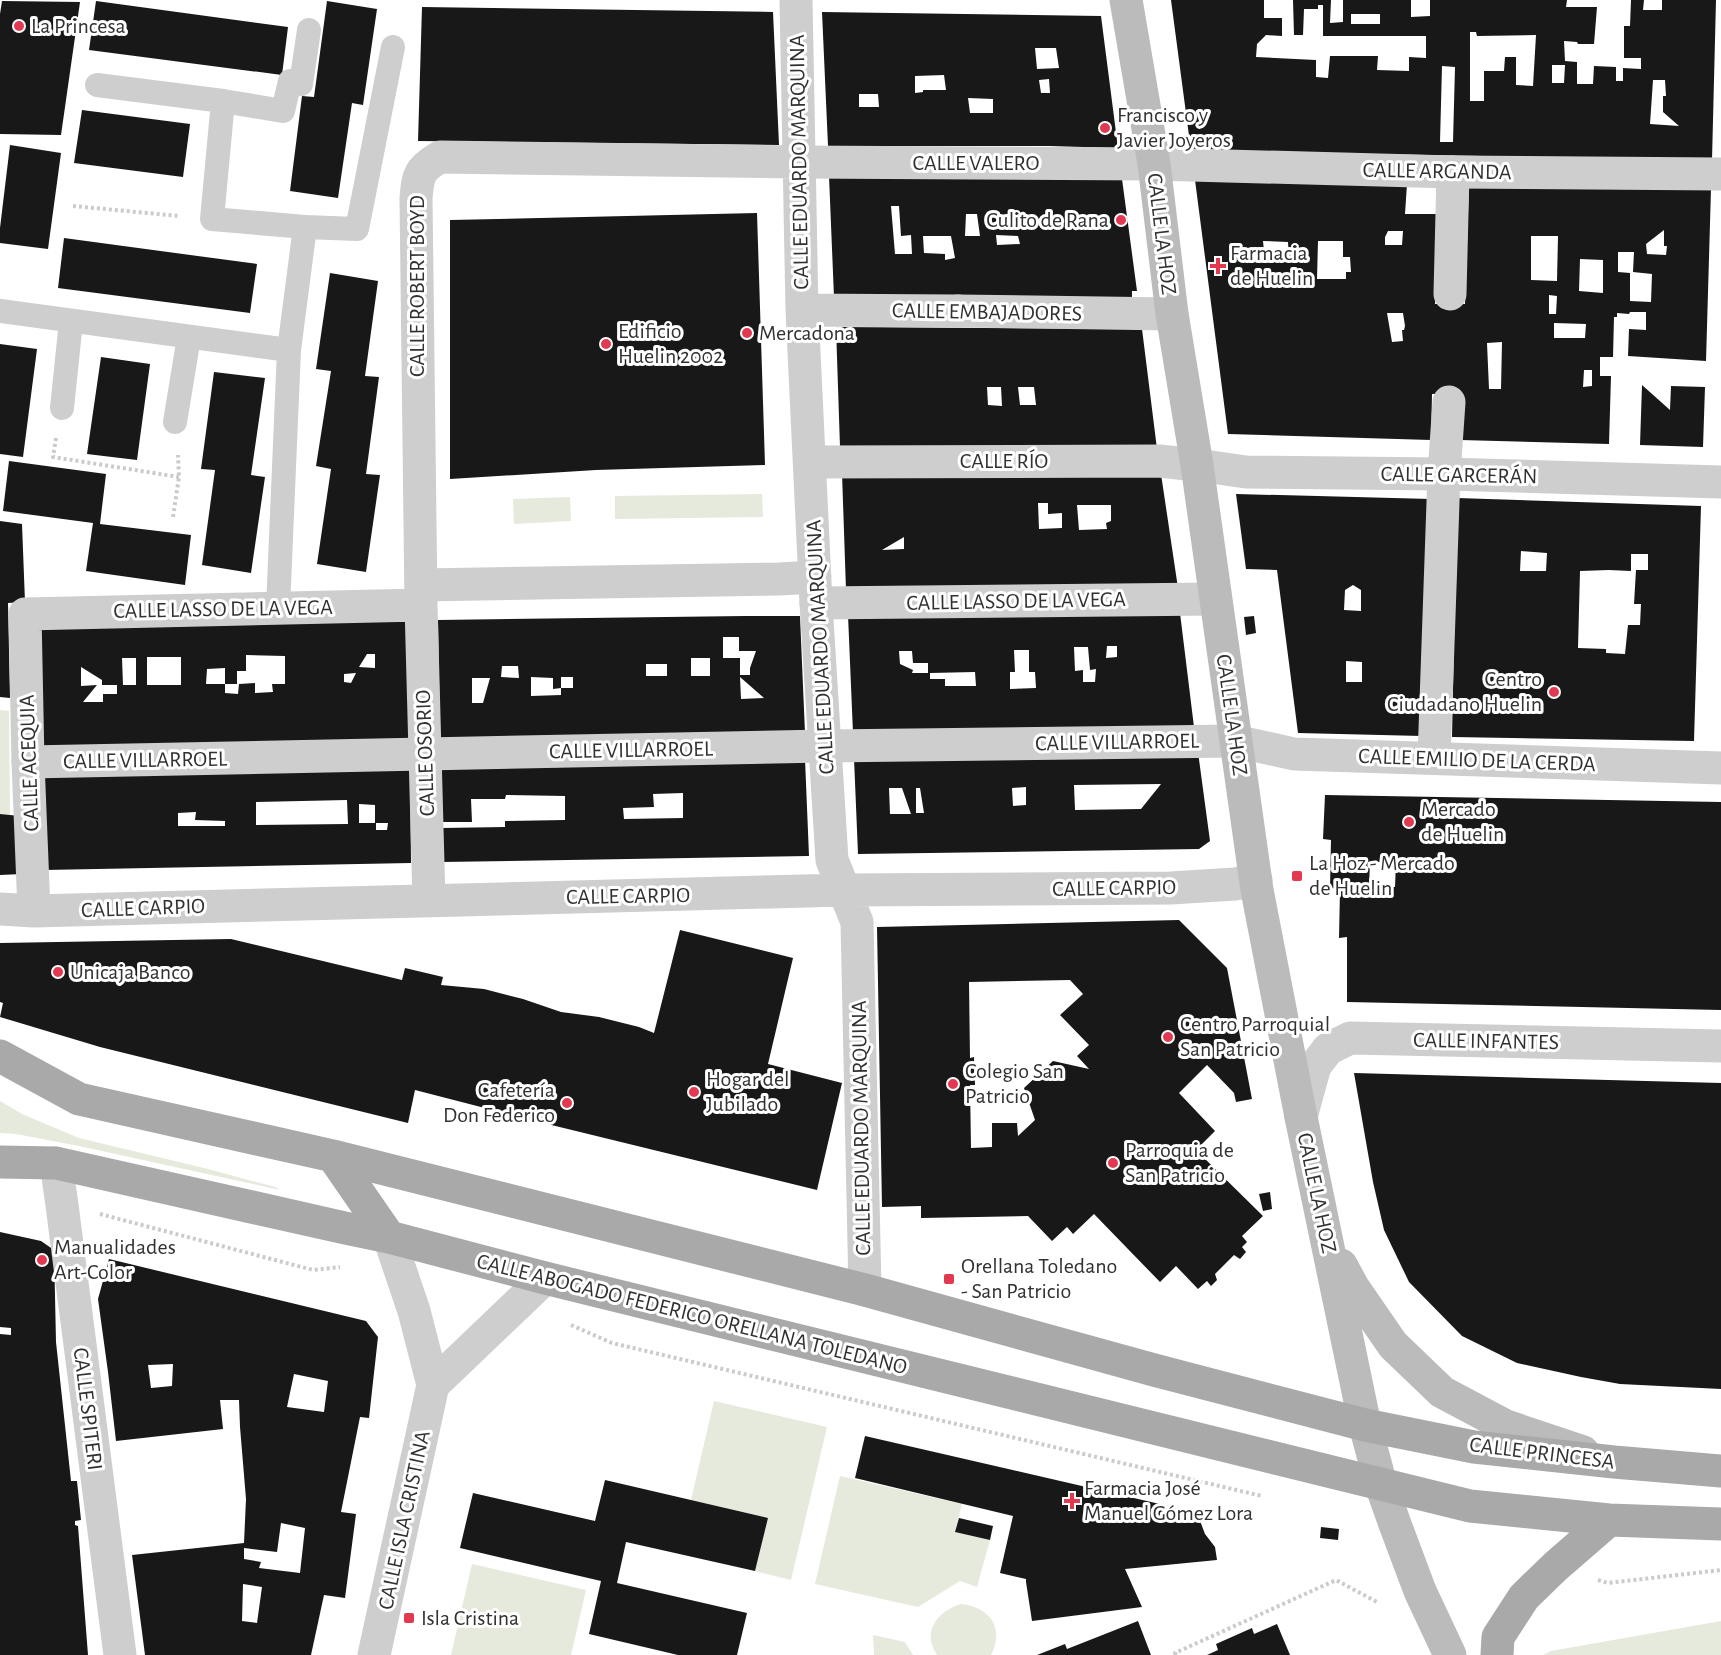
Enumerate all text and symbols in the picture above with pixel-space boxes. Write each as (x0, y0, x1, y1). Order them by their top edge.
place label: La Princesa (31, 15, 126, 37)
marker: La Princesa (12, 19, 26, 33)
street label: CALLE EDUARDO MARQUINA (786, 34, 812, 290)
place label: Francisco y Javier Joyeros (1117, 104, 1231, 151)
marker: Francisco y Javier Joyeros (1098, 121, 1112, 135)
street label: CALLE VALERO (912, 152, 1040, 174)
street label: CALLE ARGANDA (1362, 159, 1512, 183)
street label: CALLE LA HOZ (1144, 172, 1180, 296)
street label: CALLE ROBERT BOYD (406, 195, 428, 377)
place label: Culito de Rana (986, 209, 1109, 231)
marker: Culito de Rana (1114, 213, 1128, 227)
place label: Farmacia de Huelin (1230, 242, 1313, 289)
marker: Farmacia de Huelin (1211, 259, 1225, 273)
street label: CALLE EMBAJADORES (892, 299, 1082, 325)
place label: Edificio Huelin 2002 (618, 320, 723, 367)
place label: Mercadona (759, 322, 855, 344)
marker: Mercadona (740, 326, 754, 340)
marker: Edificio Huelin 2002 (599, 337, 613, 351)
street label: CALLE RÍO (960, 449, 1048, 472)
street label: CALLE GARCERÁN (1381, 462, 1538, 487)
street label: CALLE EDUARDO MARQUINA (802, 519, 838, 775)
street label: CALLE LASSO DE LA VEGA (906, 588, 1126, 614)
street label: CALLE LASSO DE LA VEGA (113, 596, 333, 622)
street label: CALLE LA HOZ (1213, 653, 1251, 777)
place label: Centro Ciudadano Huelin (1387, 668, 1542, 715)
marker: Centro Ciudadano Huelin (1547, 685, 1561, 699)
street label: CALLE OSORIO (412, 689, 438, 817)
street label: CALLE ACEQUIA (16, 694, 42, 832)
street label: CALLE VILLARROEL (1035, 730, 1200, 754)
street label: CALLE VILLARROEL (549, 738, 714, 762)
street label: CALLE EMILIO DE LA CERDA (1358, 745, 1596, 775)
street label: CALLE VILLARROEL (63, 748, 228, 772)
place label: Mercado de Huelin (1421, 798, 1504, 845)
marker: Mercado de Huelin (1402, 815, 1416, 829)
place label: La Hoz - Mercado de Huelin (1309, 852, 1455, 899)
marker: La Hoz - Mercado de Huelin (1290, 869, 1304, 883)
street label: CALLE CARPIO (1052, 876, 1176, 900)
street label: CALLE CARPIO (566, 884, 690, 908)
street label: CALLE CARPIO (81, 895, 205, 921)
place label: Unicaja Banco (70, 961, 190, 983)
marker: Unicaja Banco (51, 965, 65, 979)
street label: CALLE EDUARDO MARQUINA (848, 1000, 874, 1256)
place label: Centro Parroquial San Patricio (1180, 1013, 1330, 1060)
street label: CALLE INFANTES (1413, 1029, 1559, 1053)
marker: Centro Parroquial San Patricio (1161, 1030, 1175, 1044)
place label: Colegio San Patricio (965, 1060, 1064, 1107)
place label: Hogar del Jubilado (706, 1068, 790, 1115)
marker: Colegio San Patricio (946, 1077, 960, 1091)
place label: Cafetería Don Federico (443, 1079, 555, 1126)
marker: Hogar del Jubilado (687, 1085, 701, 1099)
marker: Cafetería Don Federico (560, 1096, 574, 1110)
street label: CALLE LA HOZ (1294, 1131, 1340, 1255)
place label: Parroquia de San Patricio (1125, 1139, 1234, 1186)
marker: Parroquia de San Patricio (1106, 1156, 1120, 1170)
place label: Manualidades Art-Color (54, 1236, 176, 1283)
street label: CALLE ABOGADO FEDERICO ORELLANA TOLEDANO (475, 1250, 909, 1378)
marker: Manualidades Art-Color (35, 1253, 49, 1267)
place label: Orellana Toledano - San Patricio (961, 1255, 1117, 1302)
marker: Orellana Toledano - San Patricio (942, 1272, 956, 1286)
street label: CALLE SPITERI (70, 1346, 106, 1472)
street label: CALLE ISLA CRISTINA (374, 1428, 434, 1612)
street label: CALLE PRINCESA (1468, 1433, 1616, 1473)
place label: Farmacia José Manuel Gómez Lora (1084, 1477, 1253, 1524)
marker: Farmacia José Manuel Gómez Lora (1065, 1494, 1079, 1508)
place label: Isla Cristina (421, 1607, 519, 1629)
marker: Isla Cristina (402, 1611, 416, 1625)

